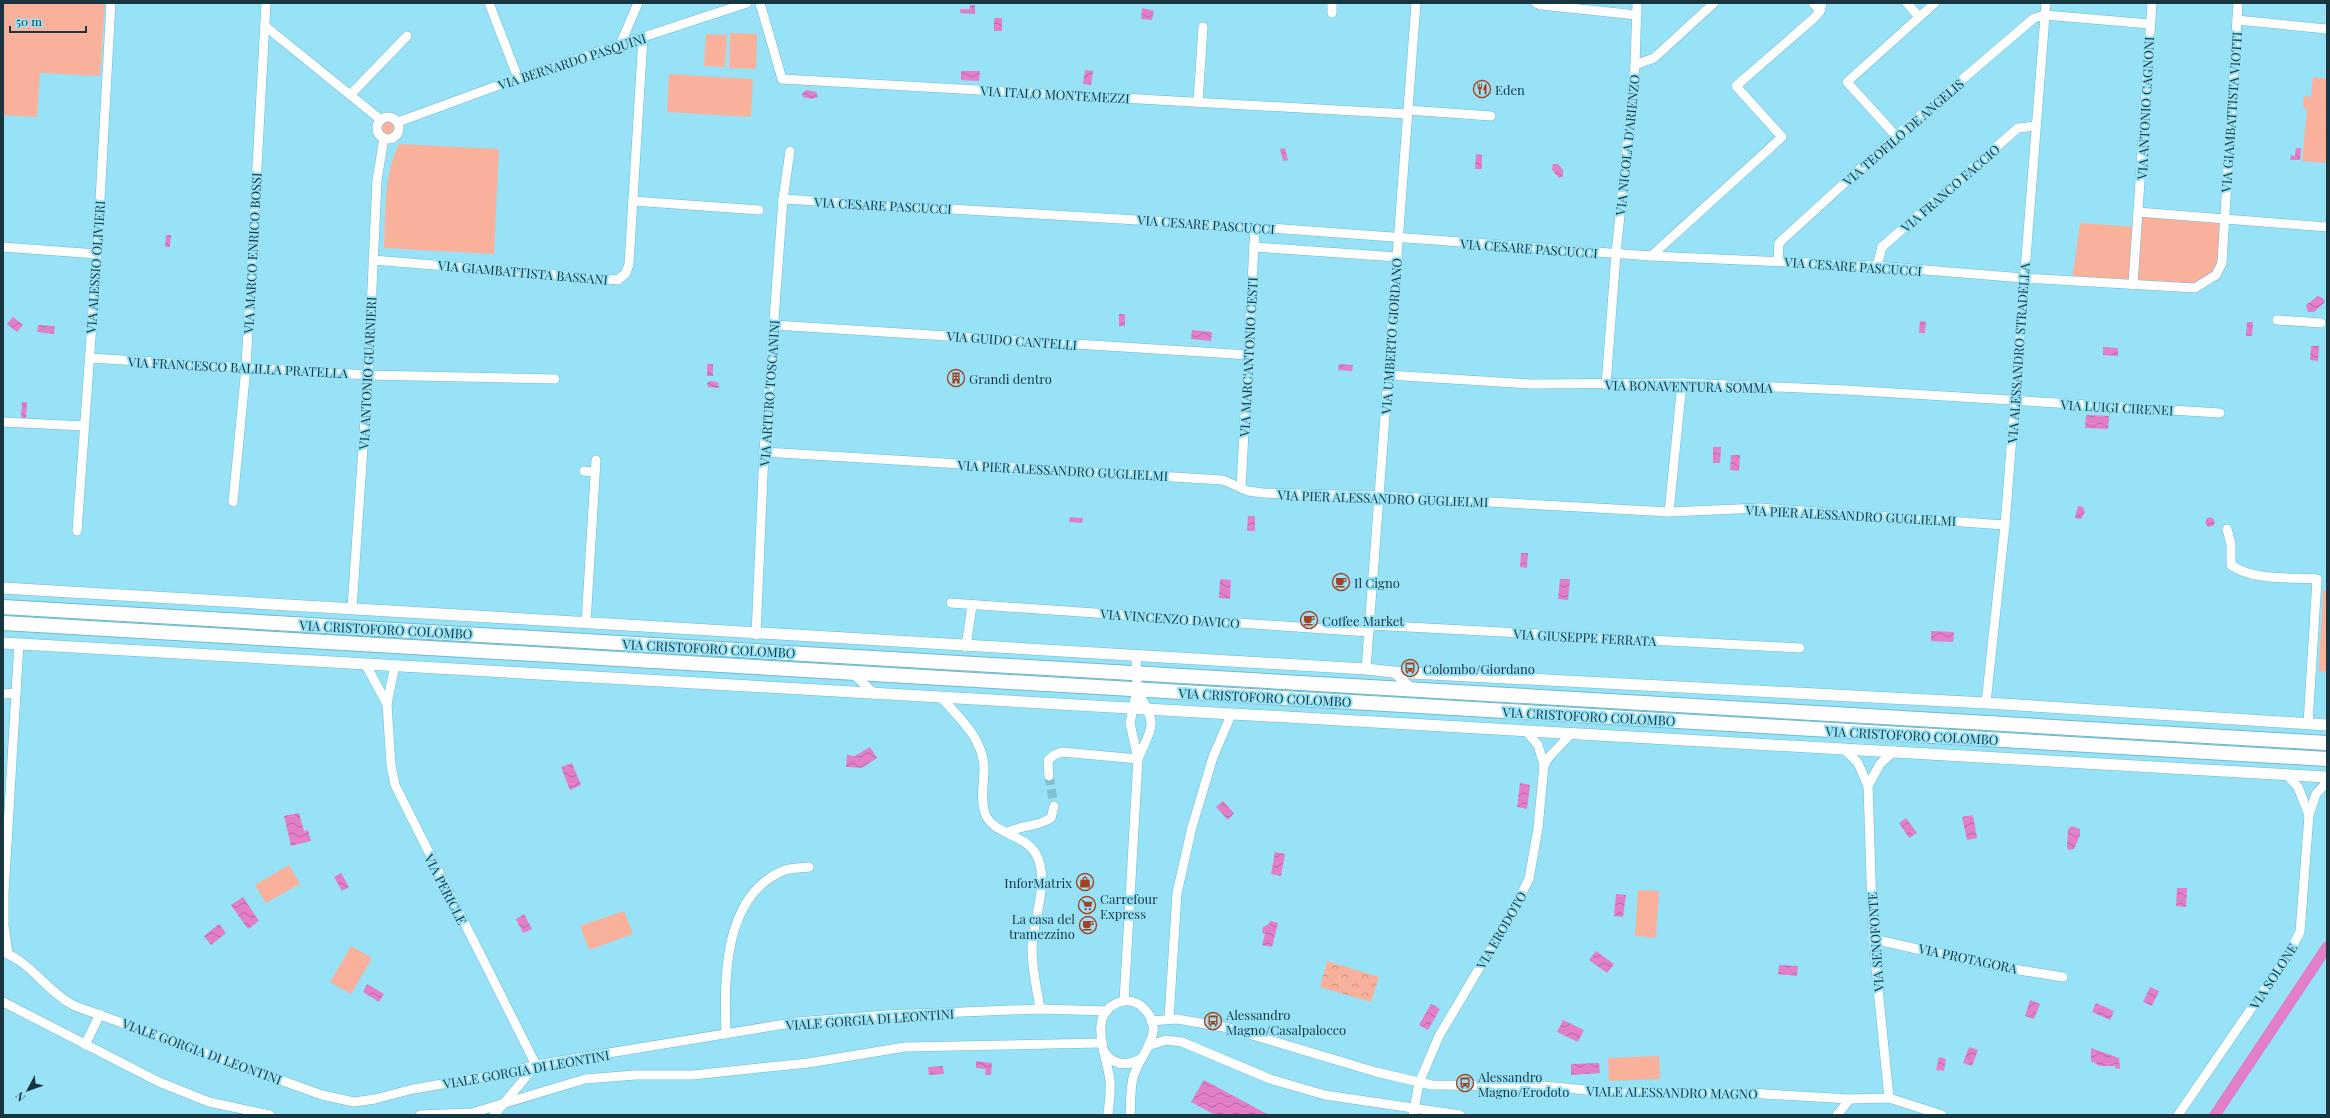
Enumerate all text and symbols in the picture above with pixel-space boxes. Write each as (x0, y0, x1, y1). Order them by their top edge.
scale bar (10, 8, 86, 34)
text: 50 m (16, 13, 42, 29)
street label: VIA BERNARDO PASQUINI (495, 29, 648, 93)
street label: VIA GIAMBATTISTA VIOTTI (2217, 31, 2245, 194)
street label: VIA ANTONIO CAGNONI (2133, 36, 2157, 181)
street label: VIA NICOLA D'ARIENZO (1611, 74, 1643, 217)
street label: VIA TEOFILO DE ANGELIS (1838, 75, 1967, 190)
restaurant icon: Eden (1472, 79, 1492, 99)
place label: Eden (1495, 81, 1525, 98)
street label: VIA ITALO MONTEMEZZI (979, 82, 1130, 106)
street label: VIA FRANCO FACCIO (1896, 140, 2003, 236)
street label: VIA MARCO ENRICO BOSSI (239, 172, 265, 335)
street label: VIA CESARE PASCUCCI (813, 193, 952, 217)
street label: VIA ALESSIO OLIVIERI (82, 200, 108, 335)
street label: VIA CESARE PASCUCCI (1136, 211, 1275, 237)
street label: VIA CESARE PASCUCCI (1459, 235, 1598, 261)
street label: VIA CESARE PASCUCCI (1783, 253, 1922, 279)
street label: VIA GIAMBATTISTA BASSANI (436, 256, 609, 288)
street label: VIA UMBERTO GIORDANO (1377, 257, 1405, 416)
street label: VIA ALESSANDRO STRADELLA (2003, 261, 2033, 445)
street label: VIA MARC'ANTONIO CESTI (1235, 277, 1261, 438)
street label: VIA ANTONIO GUARNIERI (354, 296, 379, 451)
street label: VIA ARTURO TOSCANINI (755, 319, 783, 468)
street label: VIA GUIDO CANTELLI (945, 327, 1078, 353)
street label: VIA FRANCESCO BALILLA PRATELLA (127, 353, 349, 381)
building icon: Grandi dentro (946, 368, 966, 388)
place label: Grandi dentro (969, 370, 1052, 387)
street label: VIA BONAVENTURA SOMMA (1604, 376, 1774, 396)
street label: VIA LUIGI CIRENEI (2059, 396, 2174, 418)
street label: VIA PIER ALESSANDRO GUGLIELMI (956, 456, 1169, 484)
street label: VIA PIER ALESSANDRO GUGLIELMI (1276, 486, 1489, 510)
street label: VIA PIER ALESSANDRO GUGLIELMI (1744, 501, 1957, 529)
cafe icon: Il Cigno (1331, 572, 1351, 592)
place label: Il Cigno (1354, 574, 1400, 591)
street label: VIA VINCENZO DAVICO (1099, 605, 1240, 631)
cafe icon: Coffee Market (1299, 610, 1319, 630)
place label: Coffee Market (1322, 612, 1404, 629)
street label: VIA CRISTOFORO COLOMBO (298, 616, 473, 642)
street label: VIA GIUSEPPE FERRATA (1512, 625, 1658, 649)
street label: VIA CRISTOFORO COLOMBO (621, 635, 796, 661)
bus stop icon: Colombo/Giordano (1400, 658, 1420, 678)
place label: Colombo/Giordano (1423, 660, 1535, 677)
street label: VIA CRISTOFORO COLOMBO (1177, 684, 1352, 710)
street label: VIA CRISTOFORO COLOMBO (1501, 703, 1676, 729)
street label: VIA CRISTOFORO COLOMBO (1824, 722, 1999, 748)
street label: VIA PERICLE (421, 850, 471, 927)
shop icon: InforMatrix (1075, 872, 1095, 892)
place label: InforMatrix (1004, 874, 1072, 891)
street label: VIA ERODOTO (1471, 888, 1530, 973)
place label: Carrefour Express (1100, 890, 1158, 922)
street label: VIA SENOFONTE (1863, 892, 1887, 993)
supermarket icon: Carrefour Express (1077, 895, 1097, 915)
place label: La casa del tramezzino (1009, 910, 1075, 942)
cafe icon: La casa del tramezzino (1078, 915, 1098, 935)
street label: VIA PROTAGORA (1916, 939, 2020, 977)
street label: VIA SOLONE (2245, 940, 2301, 1013)
street label: VIALE GORGIA DI LEONTINI (784, 1005, 955, 1033)
place label: Alessandro Magno/Casalpalocco (1225, 1006, 1346, 1038)
bus stop icon: Alessandro Magno/Casalpalocco (1203, 1011, 1223, 1031)
street label: VIALE GORGIA DI LEONTINI (119, 1014, 284, 1088)
street label: VIALE GORGIA DI LEONTINI (440, 1046, 611, 1092)
place label: Alessandro Magno/Erodoto (1477, 1068, 1569, 1100)
north arrow (8, 1070, 48, 1110)
bus stop icon: Alessandro Magno/Erodoto (1455, 1073, 1475, 1093)
street label: VIALE ALESSANDRO MAGNO (1585, 1082, 1758, 1102)
text: N (12, 1089, 28, 1105)

